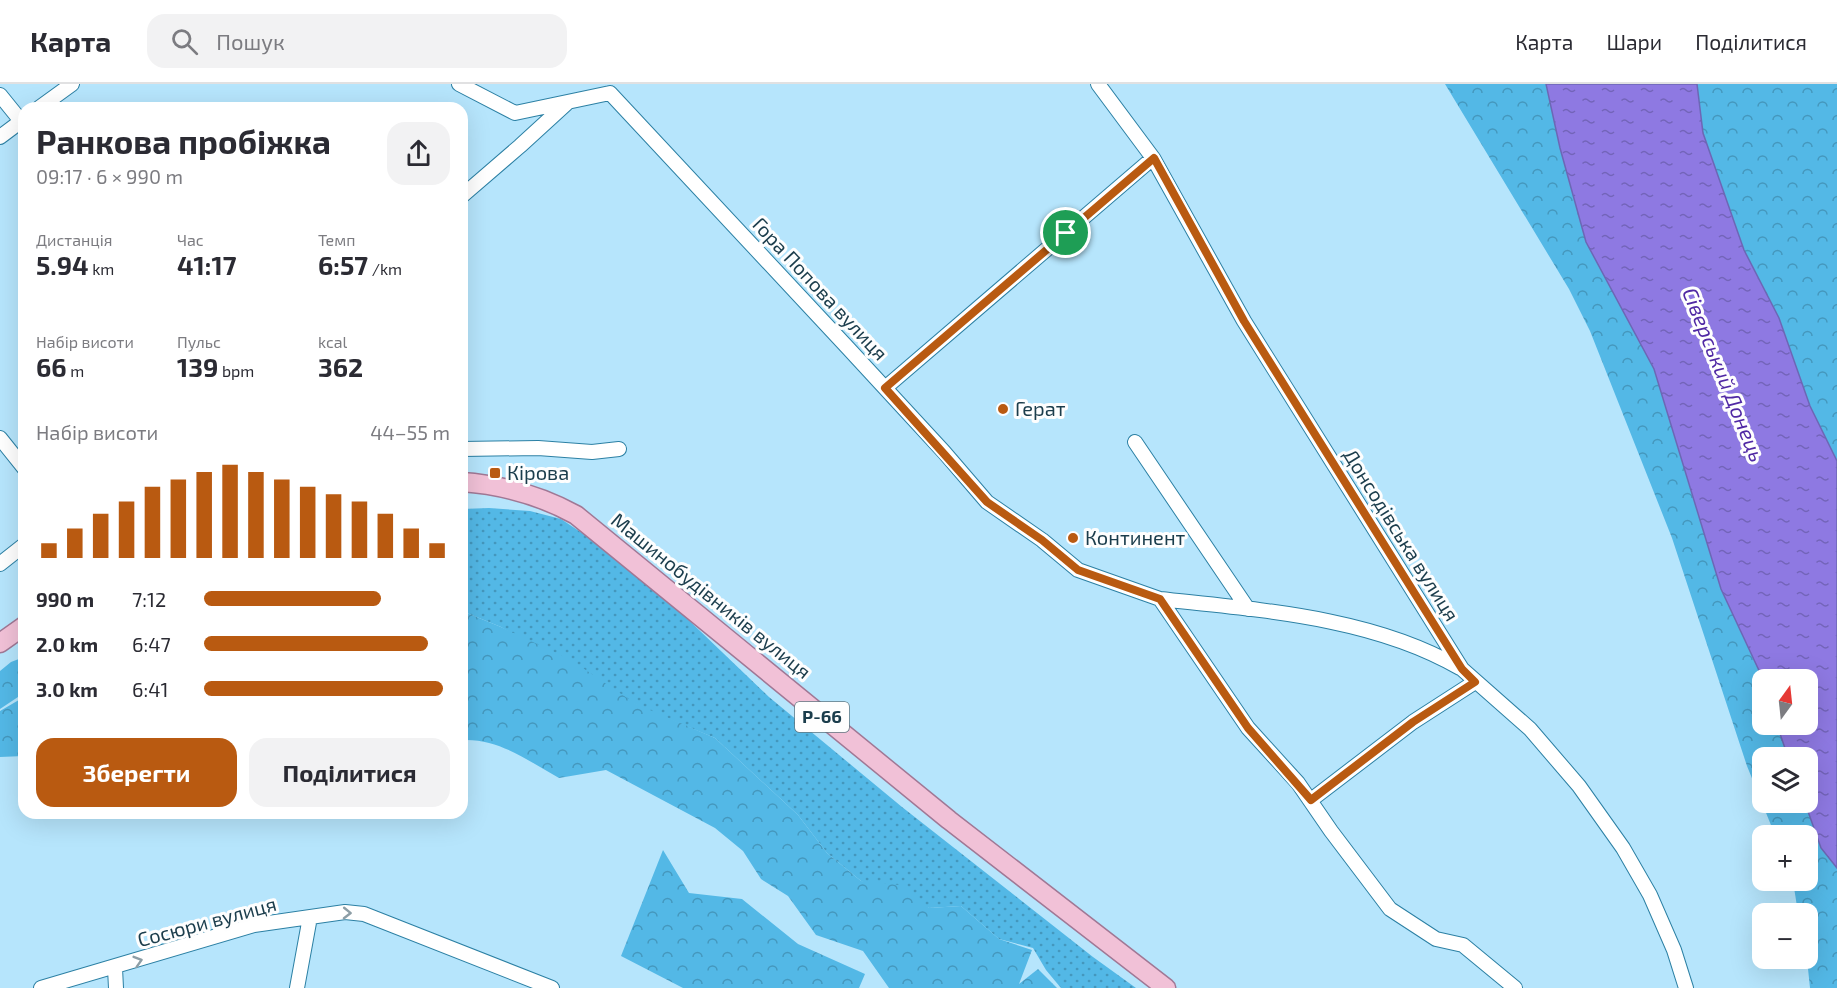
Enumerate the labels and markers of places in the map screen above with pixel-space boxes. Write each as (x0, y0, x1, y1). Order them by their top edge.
pin (1040, 207, 1091, 258)
place label: Герат (1015, 396, 1066, 420)
marker: Герат (996, 402, 1010, 416)
place label: Кірова (507, 460, 569, 484)
marker: Кірова (488, 466, 502, 480)
place label: Континент (1085, 525, 1186, 549)
marker: Континент (1066, 531, 1080, 545)

